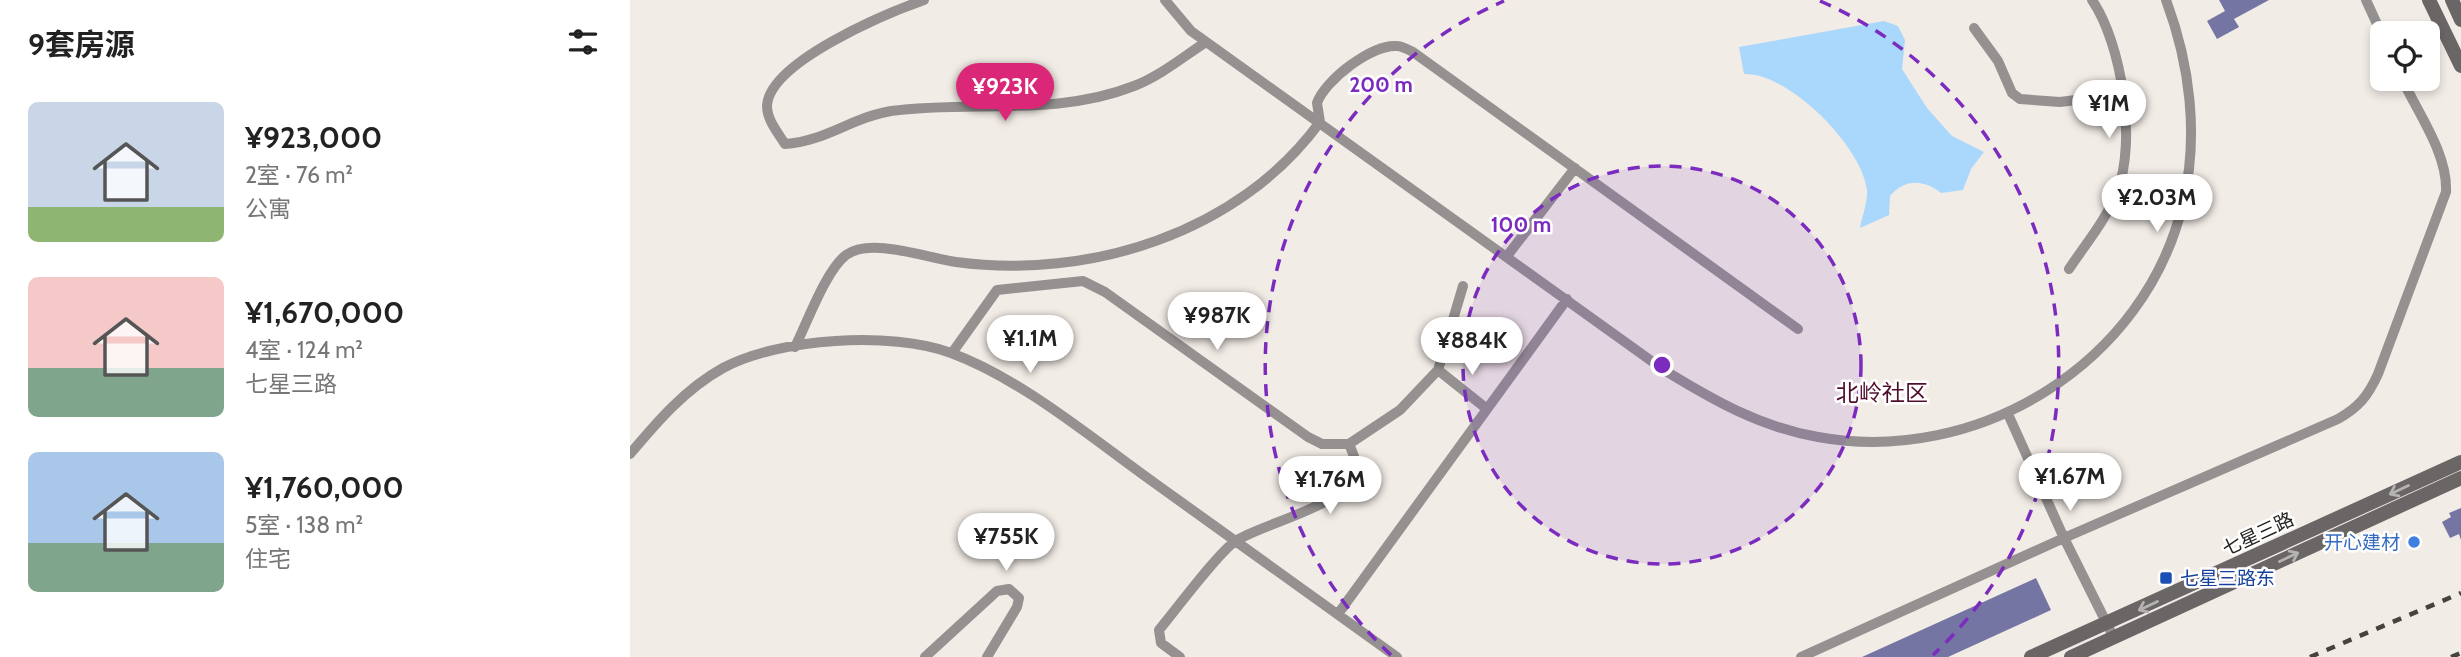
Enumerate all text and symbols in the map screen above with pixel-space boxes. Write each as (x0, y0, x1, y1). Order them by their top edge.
map controls (2370, 21, 2440, 91)
button: locate (2370, 21, 2440, 91)
icon: filters (564, 23, 602, 61)
text: 9套房源 (28, 26, 135, 63)
pin: ¥923K (956, 64, 1054, 123)
text: ¥923K (972, 72, 1038, 100)
text: 200 m (1349, 72, 1413, 97)
pin: ¥1M (2075, 80, 2143, 140)
text: ¥1M (2088, 89, 2130, 117)
text: ¥923,000 (245, 119, 382, 156)
icon: home (84, 130, 168, 214)
text: 2室 · 76 m² (245, 161, 353, 189)
pin: ¥2.03M (2100, 174, 2214, 234)
text: ¥2.03M (2118, 183, 2196, 211)
text: 公寓 (245, 195, 291, 223)
text: 100 m (1491, 212, 1551, 237)
pin: ¥987K (1168, 292, 1266, 352)
text: ¥1,670,000 (245, 294, 404, 331)
text: ¥987K (1184, 301, 1250, 329)
icon: home (84, 305, 168, 389)
pin: ¥1.1M (981, 316, 1079, 375)
pin: ¥884K (1423, 318, 1521, 377)
text: ¥1.1M (1003, 324, 1057, 352)
text: ¥884K (1437, 326, 1507, 354)
text: 4室 · 124 m² (245, 336, 363, 364)
centre of rings (1650, 353, 1674, 377)
text: 七星三路 (245, 370, 337, 398)
district label: 北岭社区 (1836, 379, 1928, 407)
pin: ¥1.67M (2013, 454, 2127, 513)
pin: ¥1.76M (1273, 456, 1387, 516)
text: ¥1.67M (2035, 462, 2105, 490)
text: ¥1.76M (1295, 465, 1365, 493)
text: ¥1,760,000 (245, 469, 404, 506)
icon: home (84, 480, 168, 564)
one-way arrow (2389, 484, 2410, 498)
street label: 七星三路 (2219, 508, 2297, 560)
text: 5室 · 138 m² (245, 511, 363, 539)
pin: ¥755K (957, 514, 1055, 573)
text: ¥755K (974, 522, 1038, 550)
place label: 开心建材 (2324, 531, 2400, 554)
marker: 开心建材 (2406, 534, 2422, 550)
text: 住宅 (245, 545, 291, 573)
one-way arrow (2278, 550, 2300, 563)
place label: 七星三路东 (2180, 567, 2275, 590)
marker: 七星三路东 (2158, 570, 2174, 586)
one-way arrow (2138, 600, 2159, 613)

